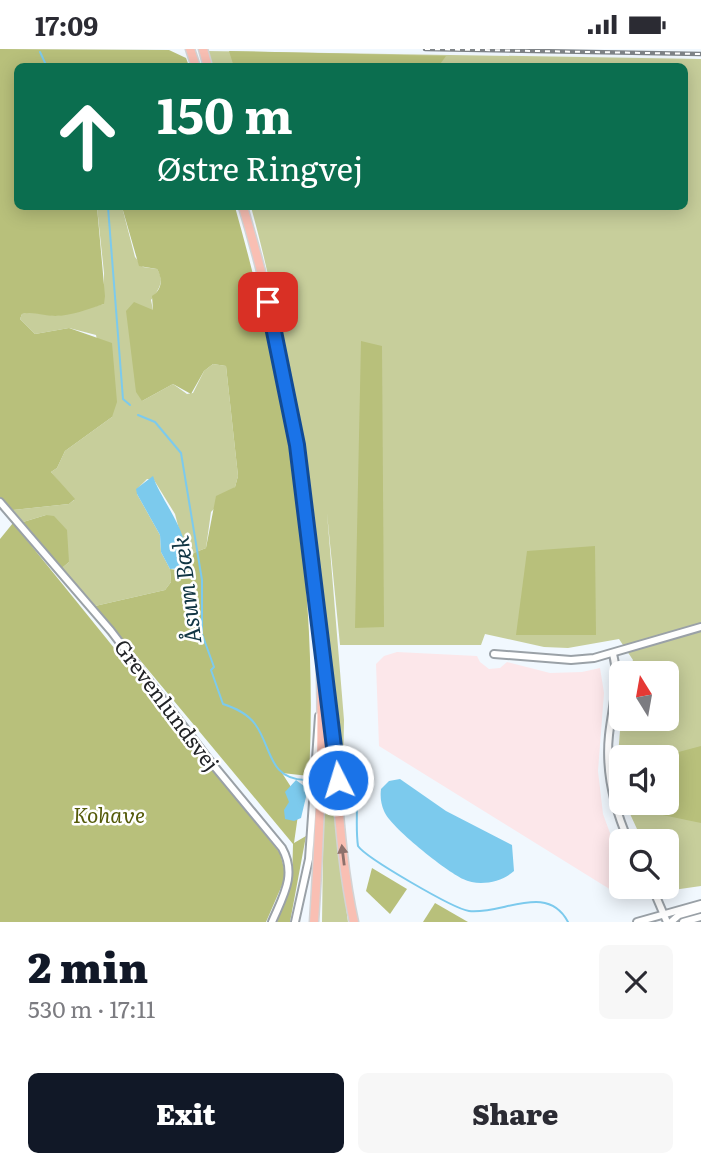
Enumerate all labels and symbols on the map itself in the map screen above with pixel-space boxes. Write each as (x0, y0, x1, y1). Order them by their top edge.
pin (238, 272, 298, 332)
water label: Åsum Bæk (161, 534, 208, 646)
street label: Grevenlundsvej (108, 632, 228, 776)
north arrow (609, 661, 679, 731)
position arrow (301, 743, 375, 817)
park label: Kohave (73, 798, 145, 829)
one-way arrow (338, 843, 349, 865)

